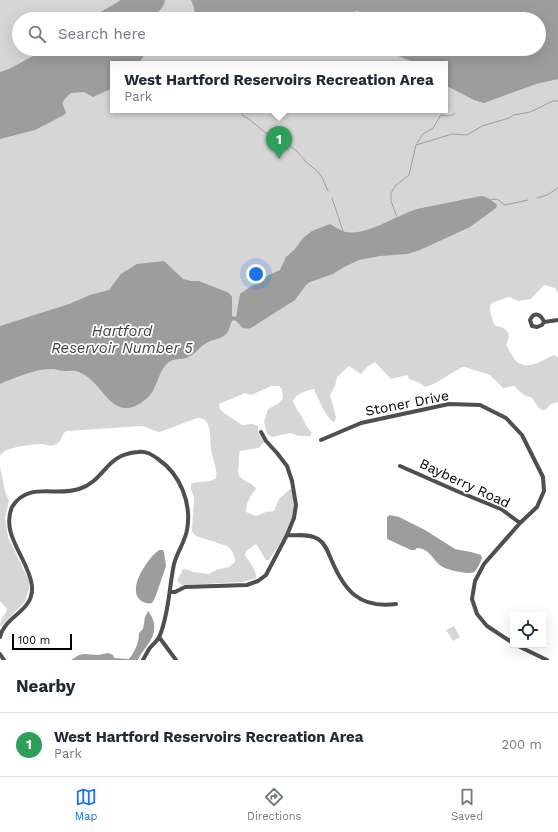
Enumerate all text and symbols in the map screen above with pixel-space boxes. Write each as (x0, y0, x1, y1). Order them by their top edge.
search box (12, 12, 546, 56)
icon: search (26, 23, 48, 45)
text: Search here (58, 25, 146, 43)
popup (110, 61, 448, 113)
text: West Hartford Reservoirs Recreation Area (124, 71, 434, 89)
text: Park (124, 89, 152, 104)
pin: 1 (266, 126, 292, 159)
your location (246, 264, 266, 284)
water label: Hartford Reservoir Number 5 (51, 322, 193, 357)
street label: Stoner Drive (364, 387, 450, 419)
street label: Bayberry Road (417, 455, 513, 511)
map controls (510, 612, 546, 648)
button: locate (510, 612, 546, 648)
scale bar (12, 632, 72, 651)
text: 100 m (18, 634, 50, 647)
text: Nearby (16, 676, 75, 696)
text: West Hartford Reservoirs Recreation Area (54, 728, 363, 746)
text: 1 (26, 737, 32, 752)
text: 200 m (501, 737, 542, 752)
text: Park (54, 746, 82, 761)
tab: Map (75, 786, 97, 823)
tab: Directions (247, 786, 301, 823)
tab: Saved (451, 786, 483, 823)

